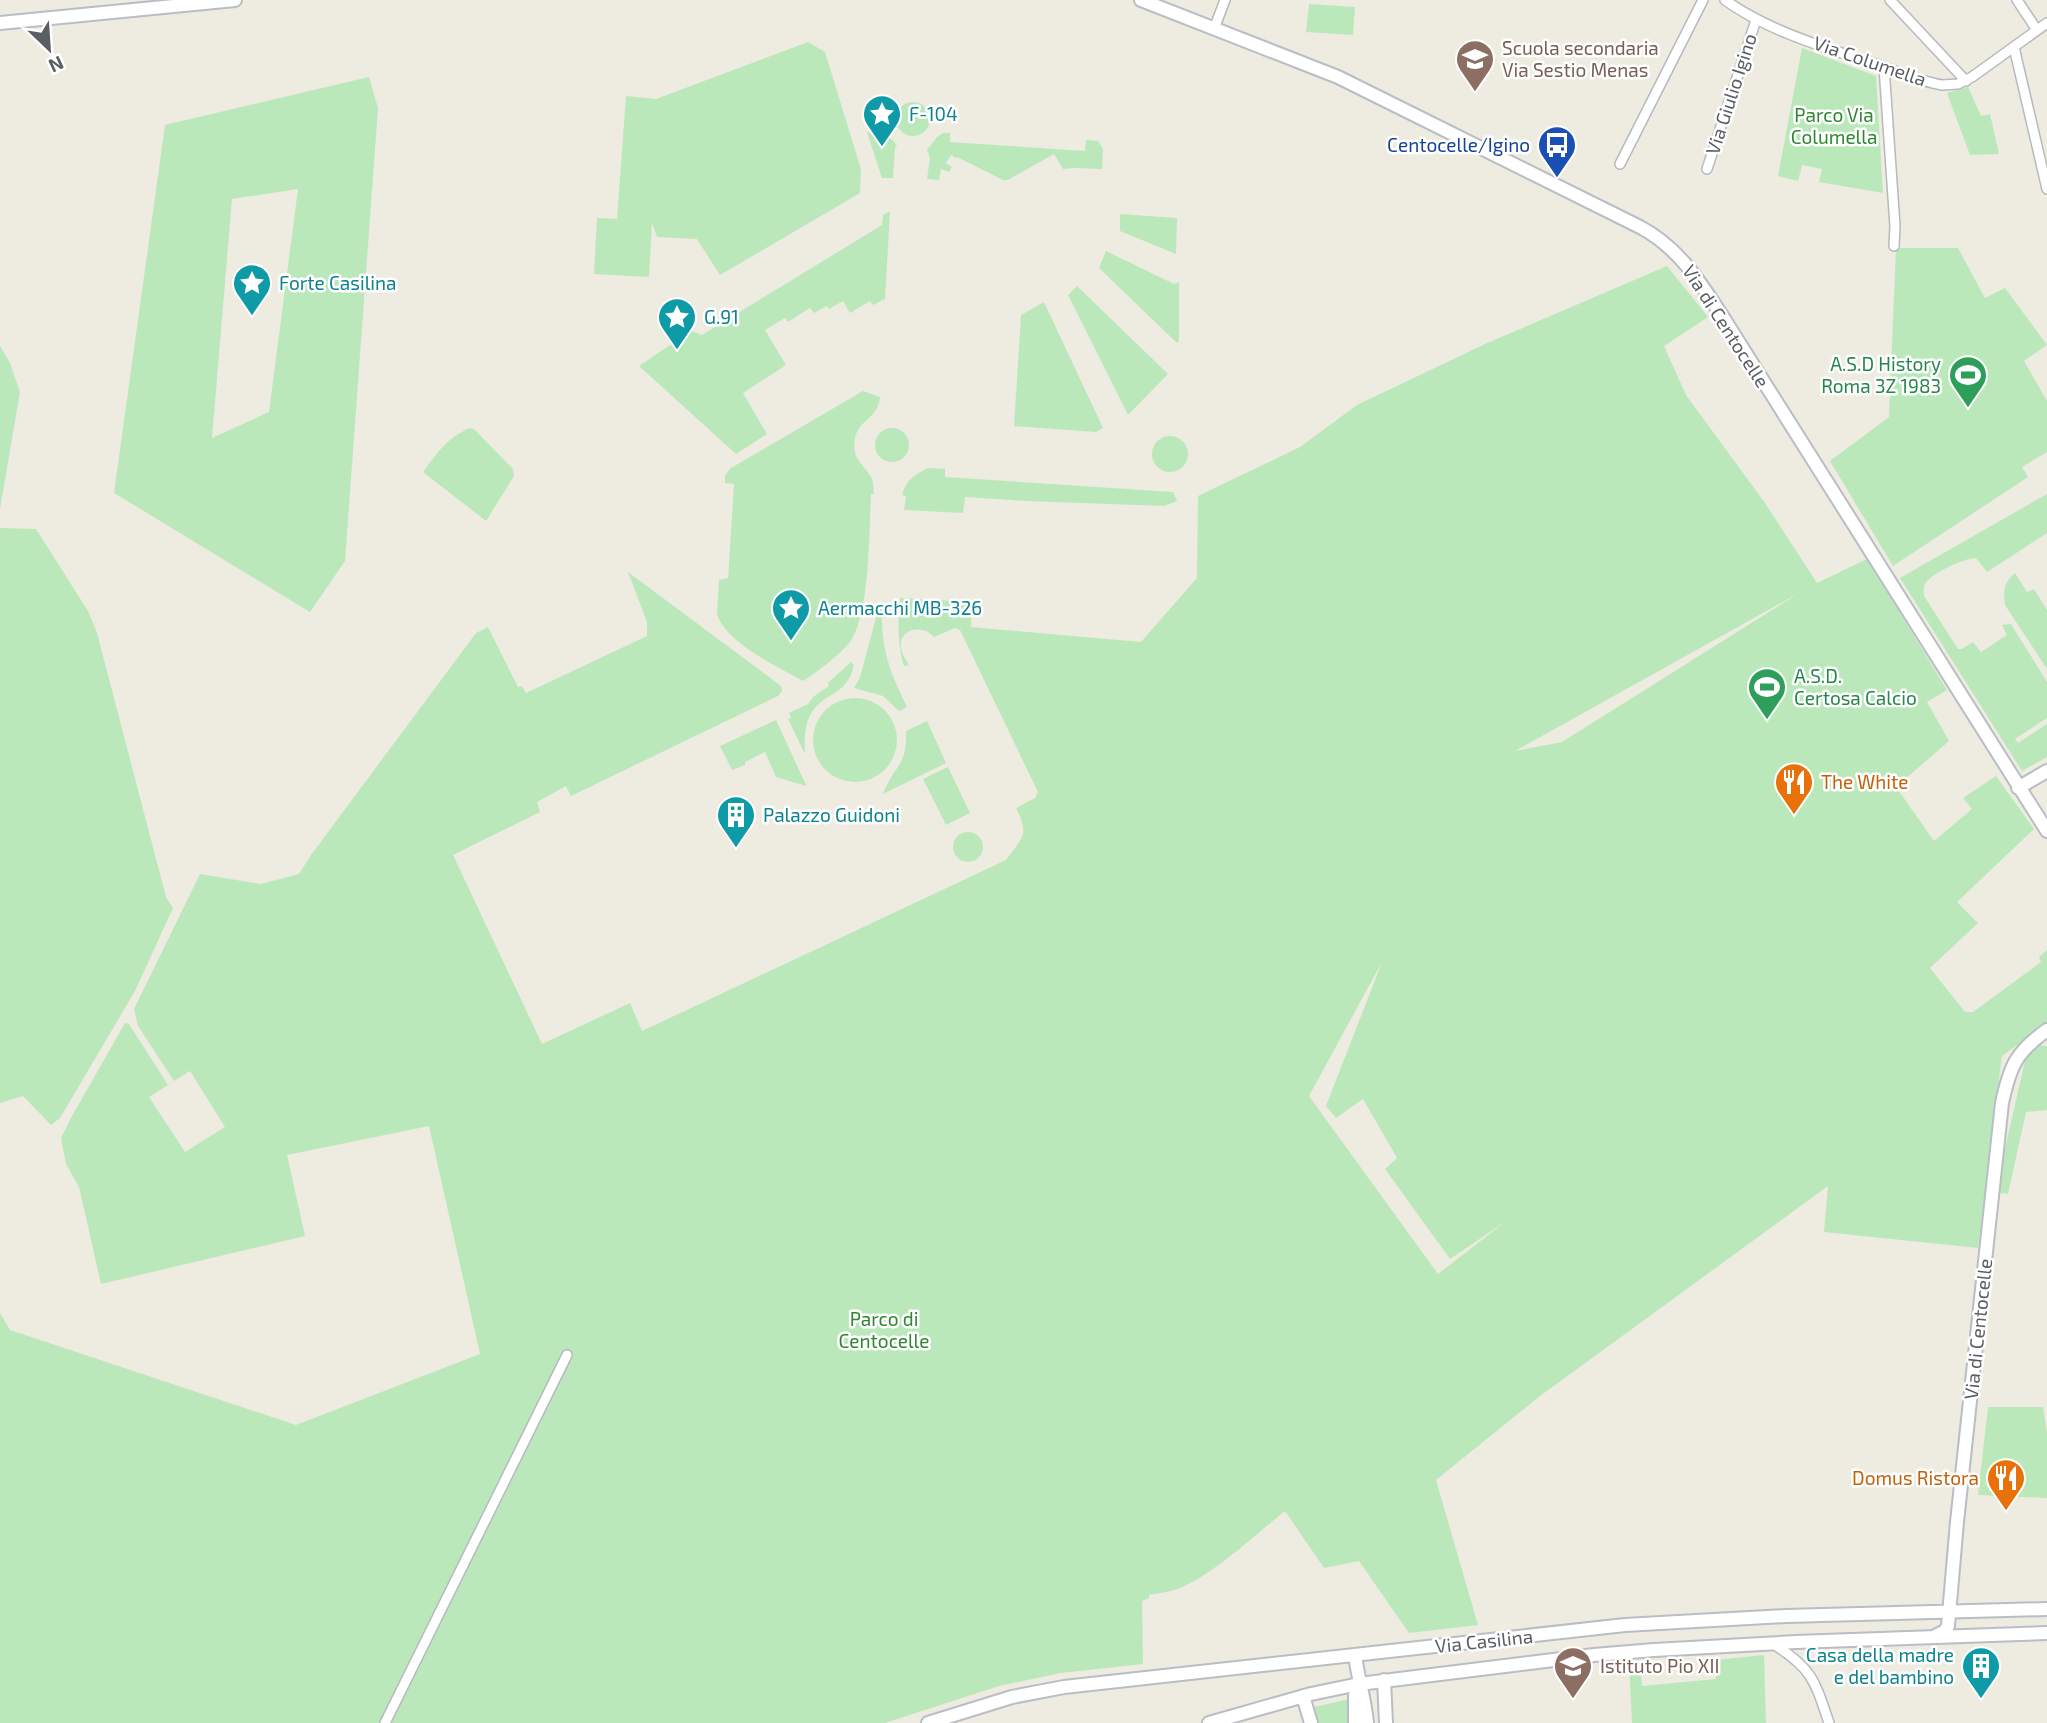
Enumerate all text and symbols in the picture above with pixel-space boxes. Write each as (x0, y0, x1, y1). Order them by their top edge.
north arrow (14, 14, 84, 84)
street label: Via Giulio Igino (1700, 30, 1761, 157)
street label: Via Columella (1811, 31, 1930, 91)
place label: Scuola secondaria Via Sestio Menas (1502, 36, 1659, 81)
school or university icon: Scuola secondaria Via Sestio Menas (1454, 38, 1496, 93)
text: N (45, 52, 67, 78)
place icon: F-104 (861, 93, 903, 148)
place label: F-104 (909, 102, 958, 125)
park label: Parco Via Columella (1791, 103, 1877, 148)
bus stop icon: Centocelle/Igino (1536, 124, 1578, 179)
place label: Centocelle/Igino (1387, 133, 1530, 156)
street label: Via di Centocelle (1678, 260, 1775, 391)
place icon: Forte Casilina (231, 262, 273, 317)
place label: Forte Casilina (279, 271, 396, 294)
place icon: G.91 (656, 296, 698, 351)
place label: G.91 (704, 305, 739, 328)
place label: A.S.D History Roma 3Z 1983 (1821, 352, 1941, 397)
sports icon: A.S.D History Roma 3Z 1983 (1947, 354, 1989, 409)
place icon: Aermacchi MB-326 (770, 587, 812, 642)
place label: Aermacchi MB-326 (818, 596, 982, 619)
place label: A.S.D. Certosa Calcio (1794, 664, 1917, 709)
sports icon: A.S.D. Certosa Calcio (1746, 666, 1788, 721)
restaurant icon: The White (1773, 761, 1815, 816)
place label: The White (1821, 770, 1908, 793)
building icon: Palazzo Guidoni (715, 794, 757, 849)
place label: Palazzo Guidoni (763, 803, 900, 826)
street label: Via di Centocelle (1959, 1257, 1996, 1401)
park label: Parco di Centocelle (839, 1307, 929, 1352)
restaurant icon: Domus Ristora (1985, 1457, 2027, 1512)
place label: Domus Ristora (1852, 1466, 1979, 1489)
street label: Via Casilina (1434, 1624, 1534, 1657)
place label: Casa della madre e del bambino (1806, 1643, 1954, 1688)
school or university icon: Istituto Pio XII (1552, 1645, 1594, 1700)
building icon: Casa della madre e del bambino (1960, 1645, 2002, 1700)
place label: Istituto Pio XII (1600, 1654, 1719, 1677)

